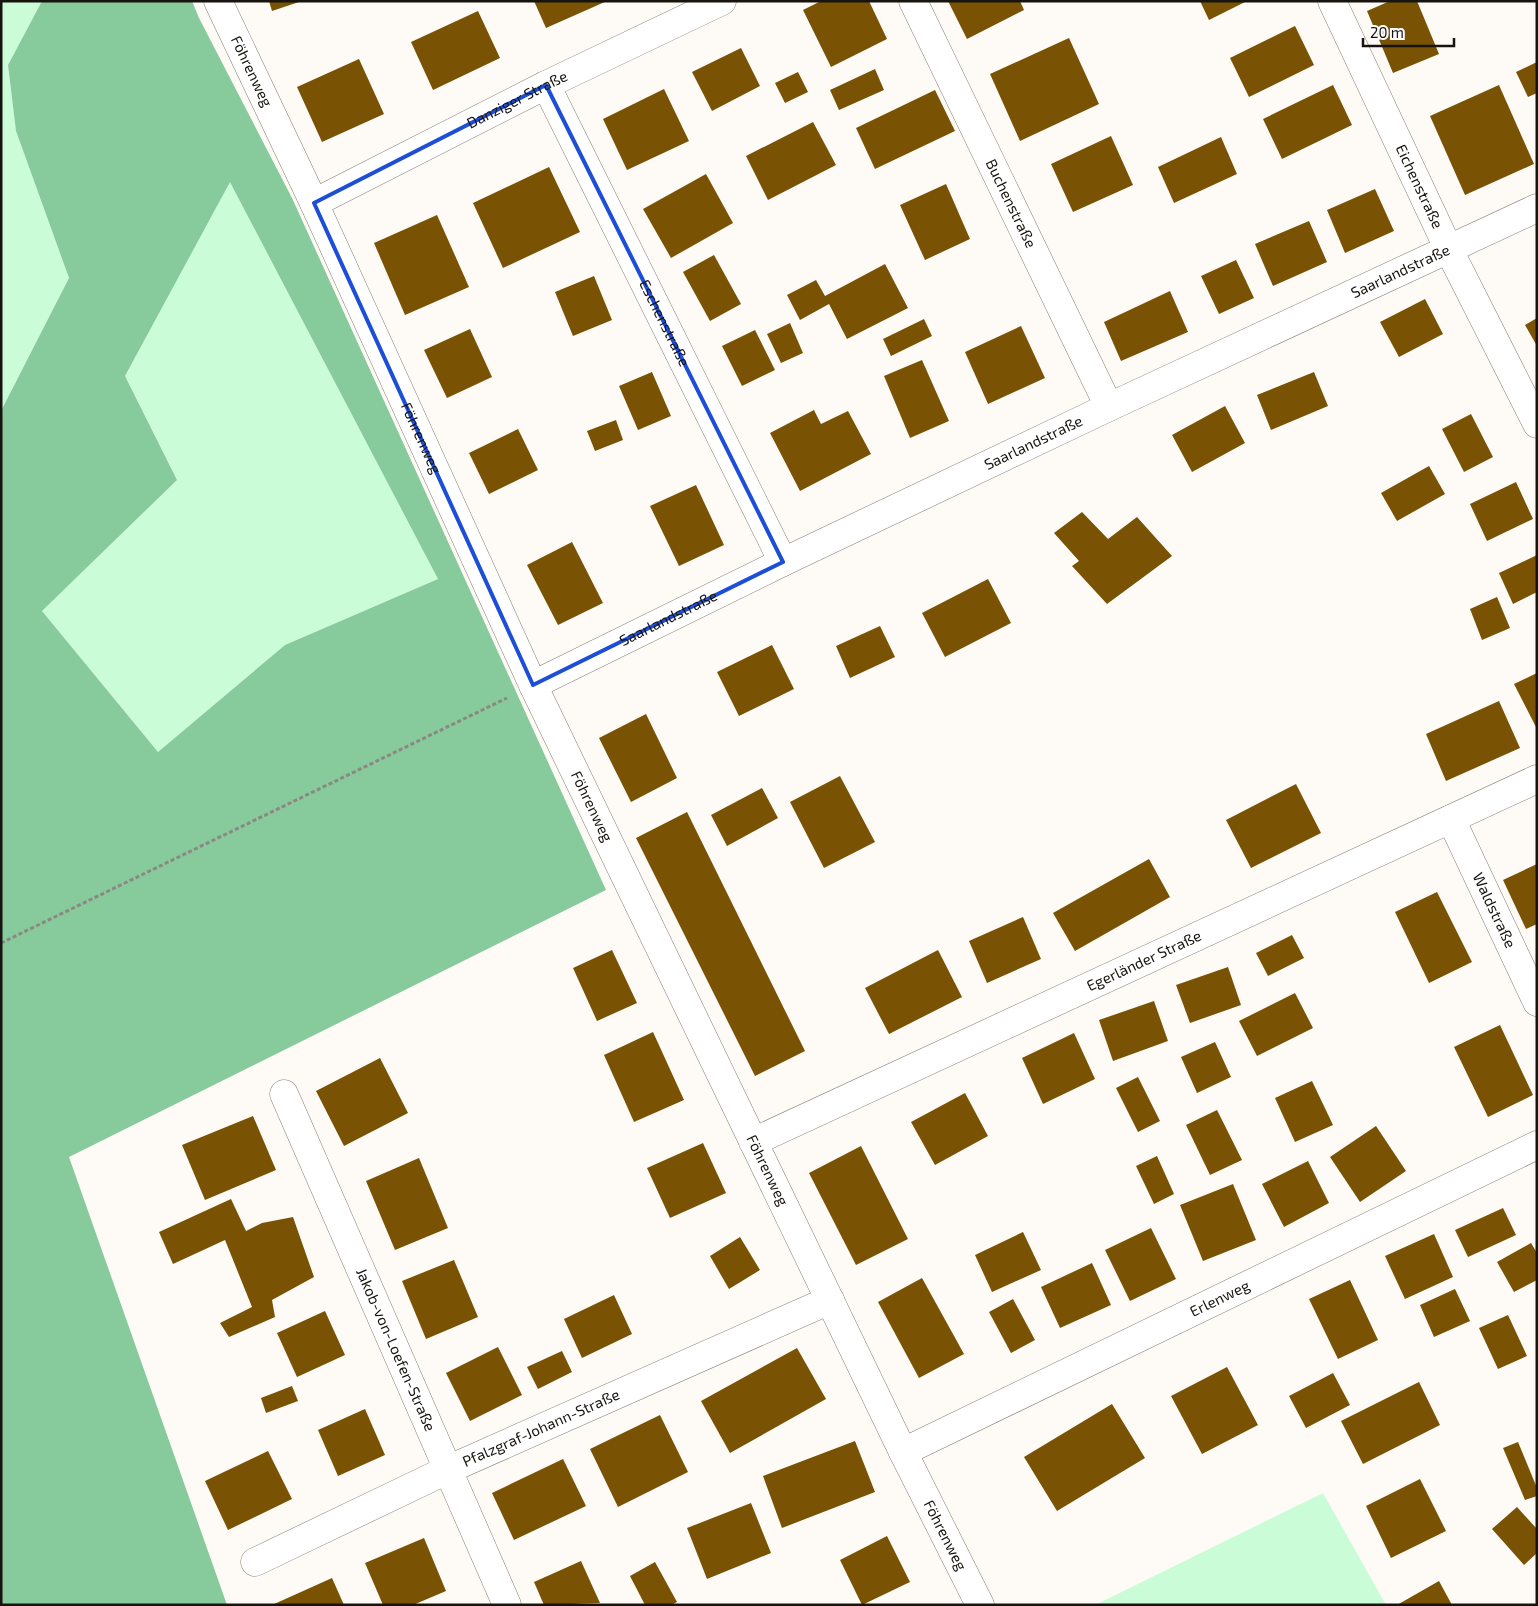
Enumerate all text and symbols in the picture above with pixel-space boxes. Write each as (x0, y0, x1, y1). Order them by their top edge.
scale bar (1363, 15, 1454, 47)
text: 20 m (1370, 23, 1404, 41)
street label: Föhrenweg (228, 33, 277, 110)
street label: Danziger Straße (464, 66, 570, 132)
street label: Eichenstraße (1393, 141, 1448, 231)
street label: Buchenstraße (983, 156, 1041, 251)
street label: Saarlandstraße (1348, 240, 1452, 301)
street label: Eschenstraße (636, 276, 694, 369)
street label: Föhrenweg (398, 399, 446, 477)
street label: Saarlandstraße (981, 411, 1085, 473)
street label: Saarlandstraße (616, 586, 720, 649)
street label: Föhrenweg (568, 768, 618, 845)
street label: Waldstraße (1469, 869, 1520, 951)
street label: Egerländer Straße (1083, 926, 1204, 994)
street label: Föhrenweg (743, 1132, 793, 1209)
street label: Jakob-von-Loefen-Straße (353, 1265, 440, 1434)
street label: Erlenweg (1186, 1275, 1253, 1320)
street label: Pfalzgraf-Johann-Straße (459, 1385, 622, 1470)
street label: Föhrenweg (921, 1497, 971, 1574)

